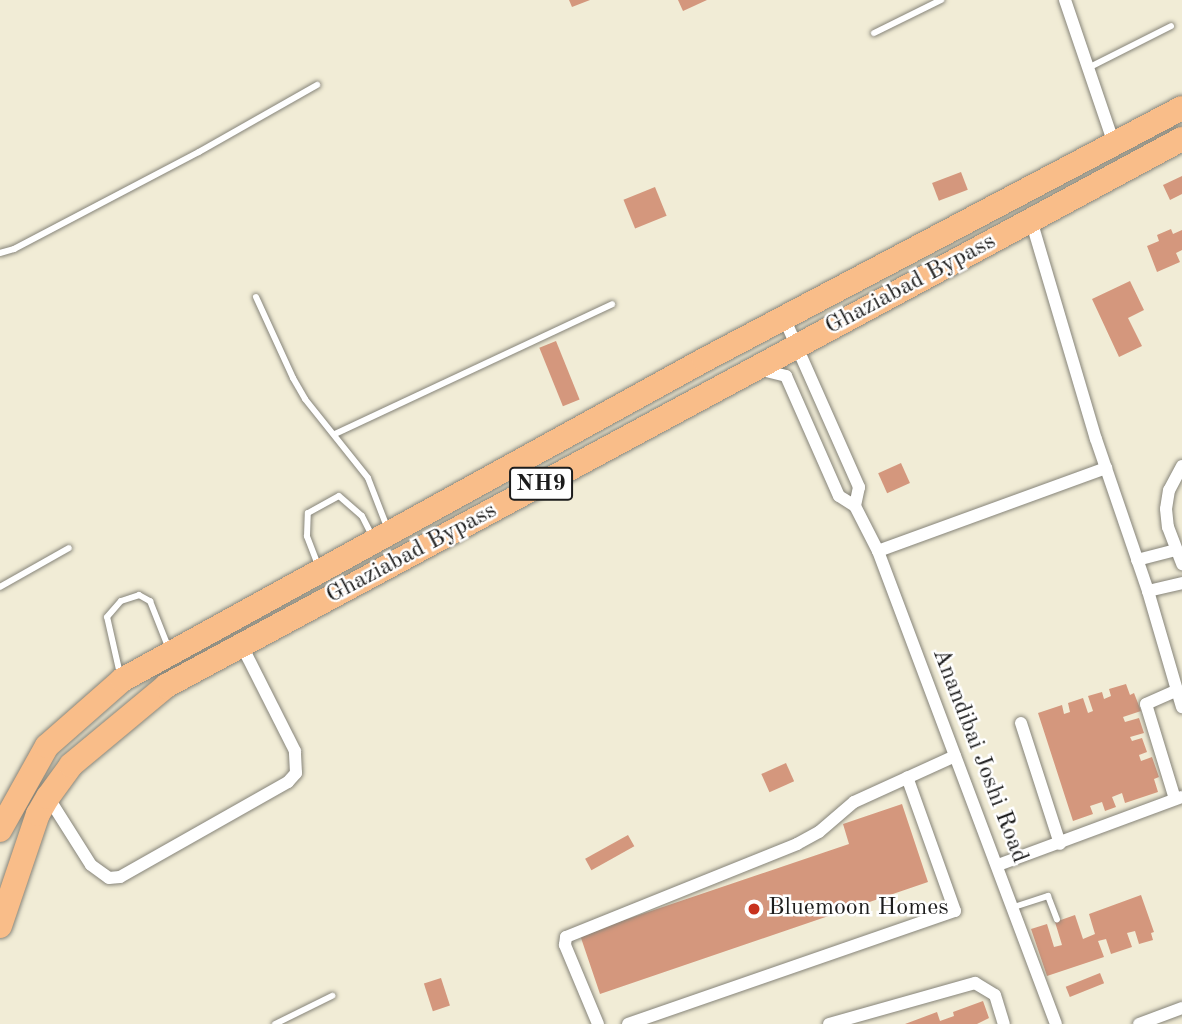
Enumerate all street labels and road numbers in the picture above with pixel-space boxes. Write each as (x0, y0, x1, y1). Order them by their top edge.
street label: Ghaziabad Bypass (821, 228, 1001, 342)
road number: NH9 (508, 464, 574, 504)
street label: Ghaziabad Bypass (322, 497, 502, 611)
street label: Anandibai Joshi Road (925, 645, 1033, 867)

